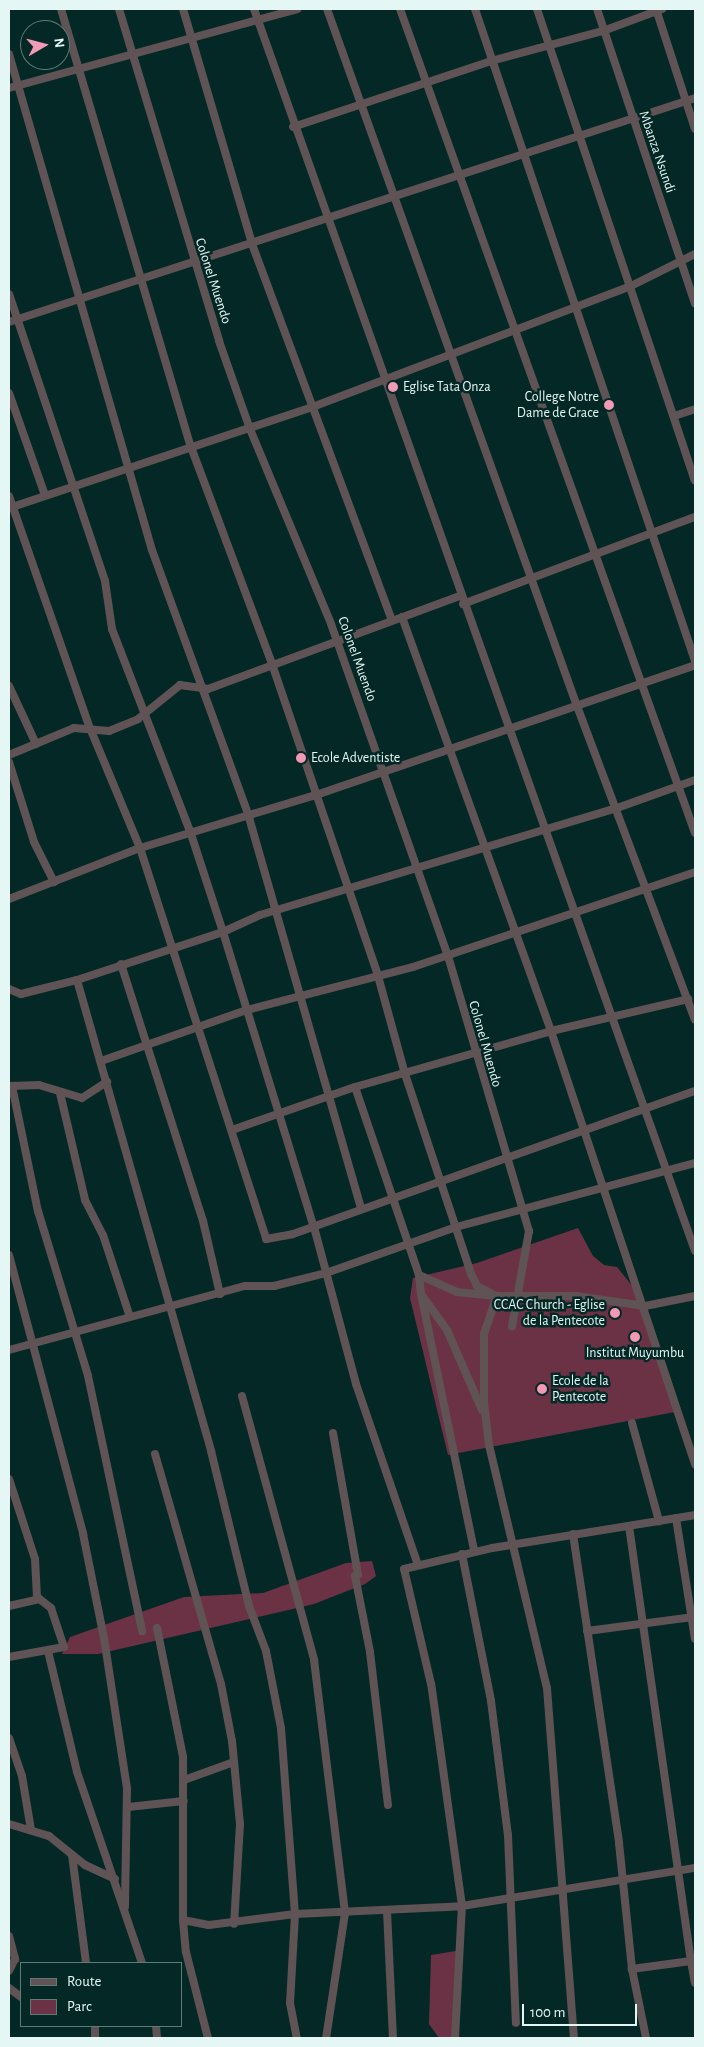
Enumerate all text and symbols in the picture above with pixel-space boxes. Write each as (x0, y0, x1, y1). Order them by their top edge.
north arrow (20, 20, 70, 70)
text: N (51, 37, 66, 49)
street label: Mbanza Nsundi (635, 109, 679, 195)
street label: Colonel Muendo (191, 236, 235, 326)
place label: Eglise Tata Onza (403, 379, 491, 395)
marker: Eglise Tata Onza (387, 381, 399, 393)
place label: College Notre Dame de Grace (517, 389, 599, 422)
marker: College Notre Dame de Grace (603, 399, 615, 411)
street label: Colonel Muendo (334, 614, 380, 704)
place label: Ecole Adventiste (311, 750, 400, 766)
marker: Ecole Adventiste (295, 752, 307, 764)
street label: Colonel Muendo (465, 999, 505, 1089)
place label: CCAC Church - Eglise de la Pentecote (494, 1297, 605, 1330)
marker: CCAC Church - Eglise de la Pentecote (609, 1307, 621, 1319)
marker: Institut Muyumbu (629, 1331, 641, 1343)
place label: Institut Muyumbu (586, 1345, 684, 1361)
place label: Ecole de la Pentecote (552, 1373, 609, 1405)
marker: Ecole de la Pentecote (536, 1383, 548, 1395)
legend (20, 1962, 182, 2027)
text: Route (67, 1974, 101, 1989)
scale bar (524, 1994, 639, 2026)
text: Parc (67, 1999, 92, 2014)
text: 100 m (530, 2005, 565, 2020)

